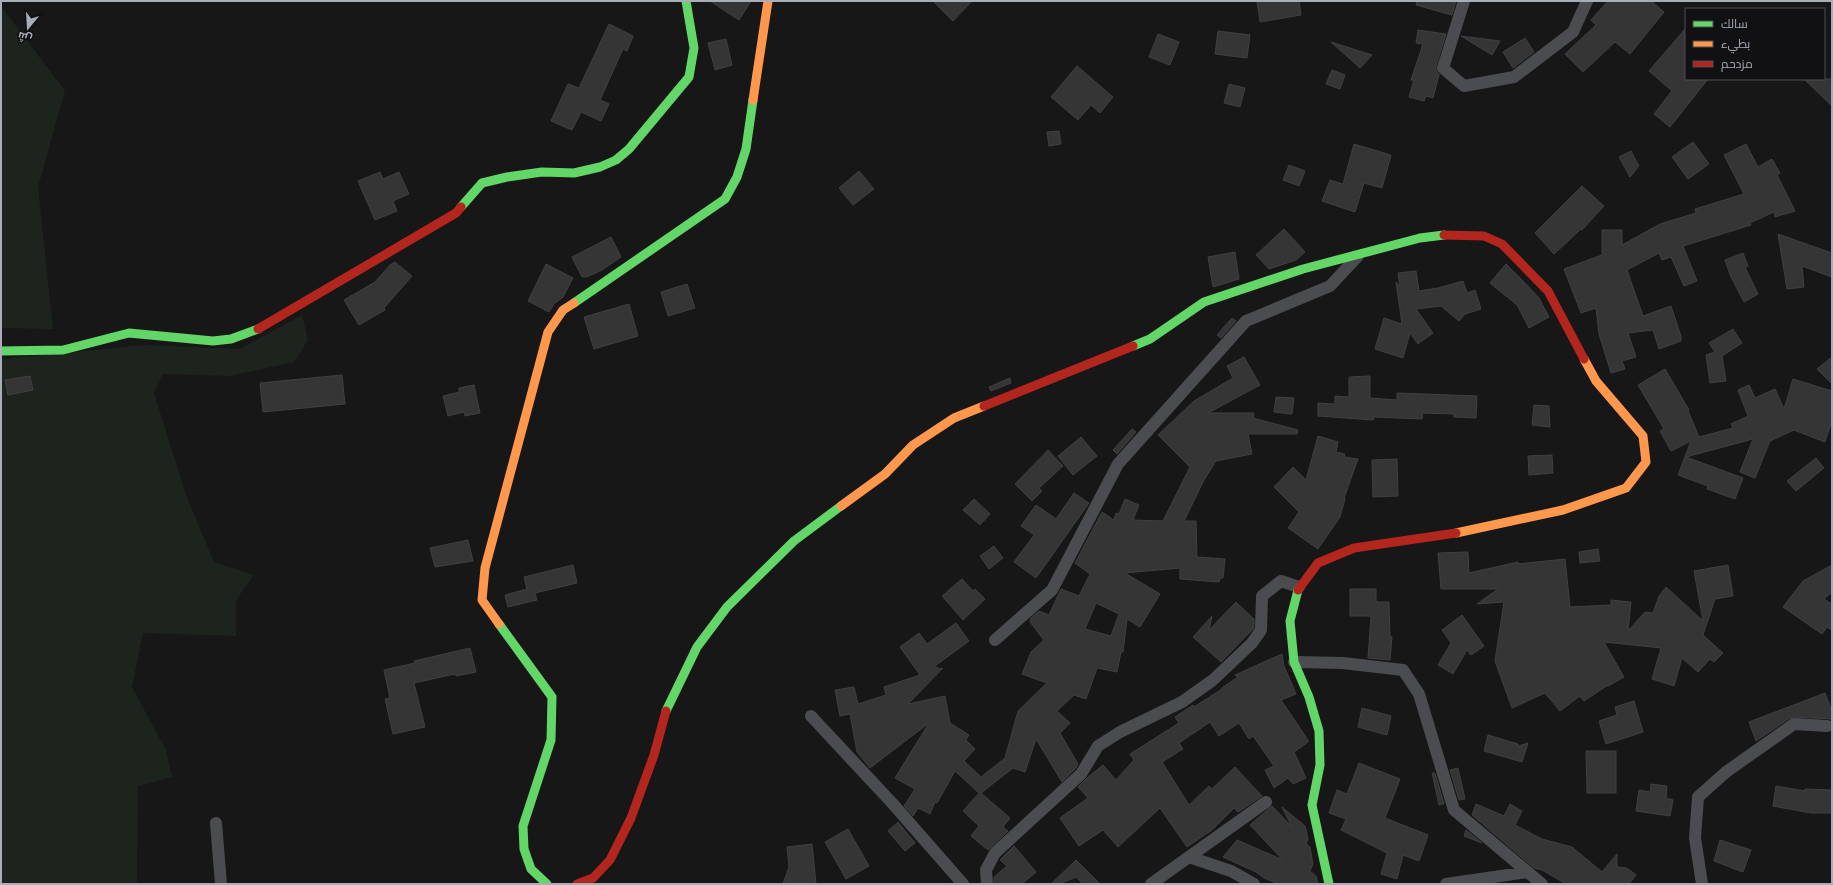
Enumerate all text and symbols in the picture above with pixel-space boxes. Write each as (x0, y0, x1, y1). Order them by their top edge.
north arrow (8, 8, 48, 48)
legend (1685, 8, 1825, 80)
text: سالك (1721, 16, 1748, 32)
text: ش (16, 29, 34, 46)
text: بطيء (1721, 36, 1750, 54)
text: مزدحم (1721, 56, 1753, 72)

